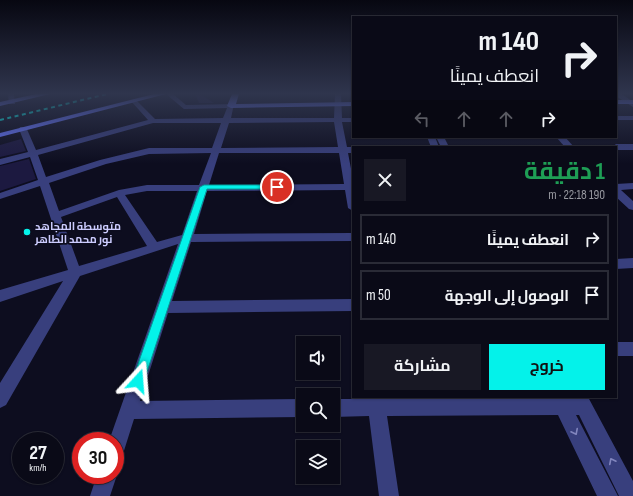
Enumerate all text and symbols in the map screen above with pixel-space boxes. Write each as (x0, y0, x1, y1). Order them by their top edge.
text: 140 m (478, 25, 539, 58)
icon: right (553, 32, 605, 84)
text: انعطف يمينًا (450, 66, 539, 87)
icon: left (411, 108, 433, 130)
icon: ahead (453, 108, 475, 130)
icon: ahead (495, 108, 517, 130)
icon: right (537, 108, 559, 130)
text: 1 دقيقة (524, 157, 605, 186)
button: close (364, 159, 406, 201)
pin (260, 170, 294, 204)
icon: arrive (266, 176, 288, 198)
text: 190 m · 22:18 (548, 187, 605, 203)
place label: متوسطة المجاهد نور محمد الطاهر (34, 220, 121, 247)
marker: متوسطة المجاهد نور محمد الطاهر (22, 227, 32, 237)
icon: right (581, 228, 603, 250)
text: 140 m (366, 230, 396, 249)
text: انعطف يمينًا (487, 231, 569, 250)
icon: arrive (581, 284, 603, 306)
text: 50 m (366, 286, 391, 305)
text: الوصول إلى الوجهة (445, 287, 569, 306)
map controls (296, 336, 340, 484)
button: sound (296, 336, 340, 380)
button: مشاركة (364, 344, 481, 390)
button: خروج (489, 344, 605, 390)
position arrow (117, 360, 159, 402)
button: search (296, 388, 340, 432)
one-way arrow (571, 428, 578, 435)
speed limit sign: 30 (72, 432, 124, 484)
button: layers (296, 440, 340, 484)
text: 27 (29, 441, 47, 465)
one-way arrow (610, 458, 617, 466)
text: km/h (29, 462, 47, 474)

